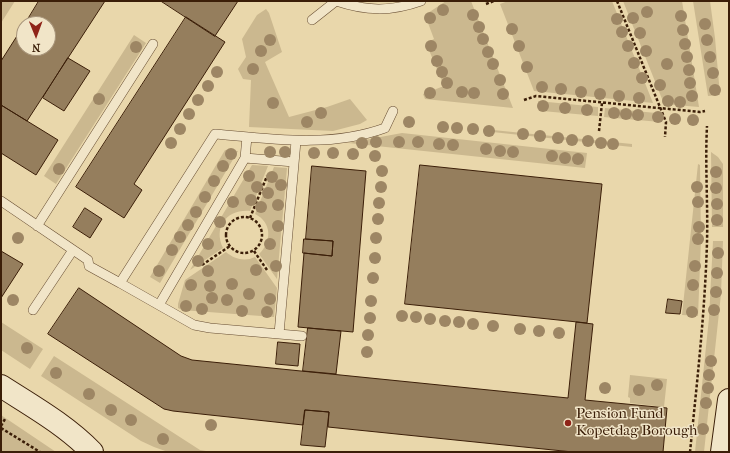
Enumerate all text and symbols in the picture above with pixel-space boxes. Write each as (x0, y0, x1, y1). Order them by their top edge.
north arrow (16, 16, 56, 56)
text: N (32, 41, 41, 54)
place label: Pension Fund Kopetdag Borough (576, 405, 697, 440)
marker: Pension Fund Kopetdag Borough (563, 418, 573, 428)

